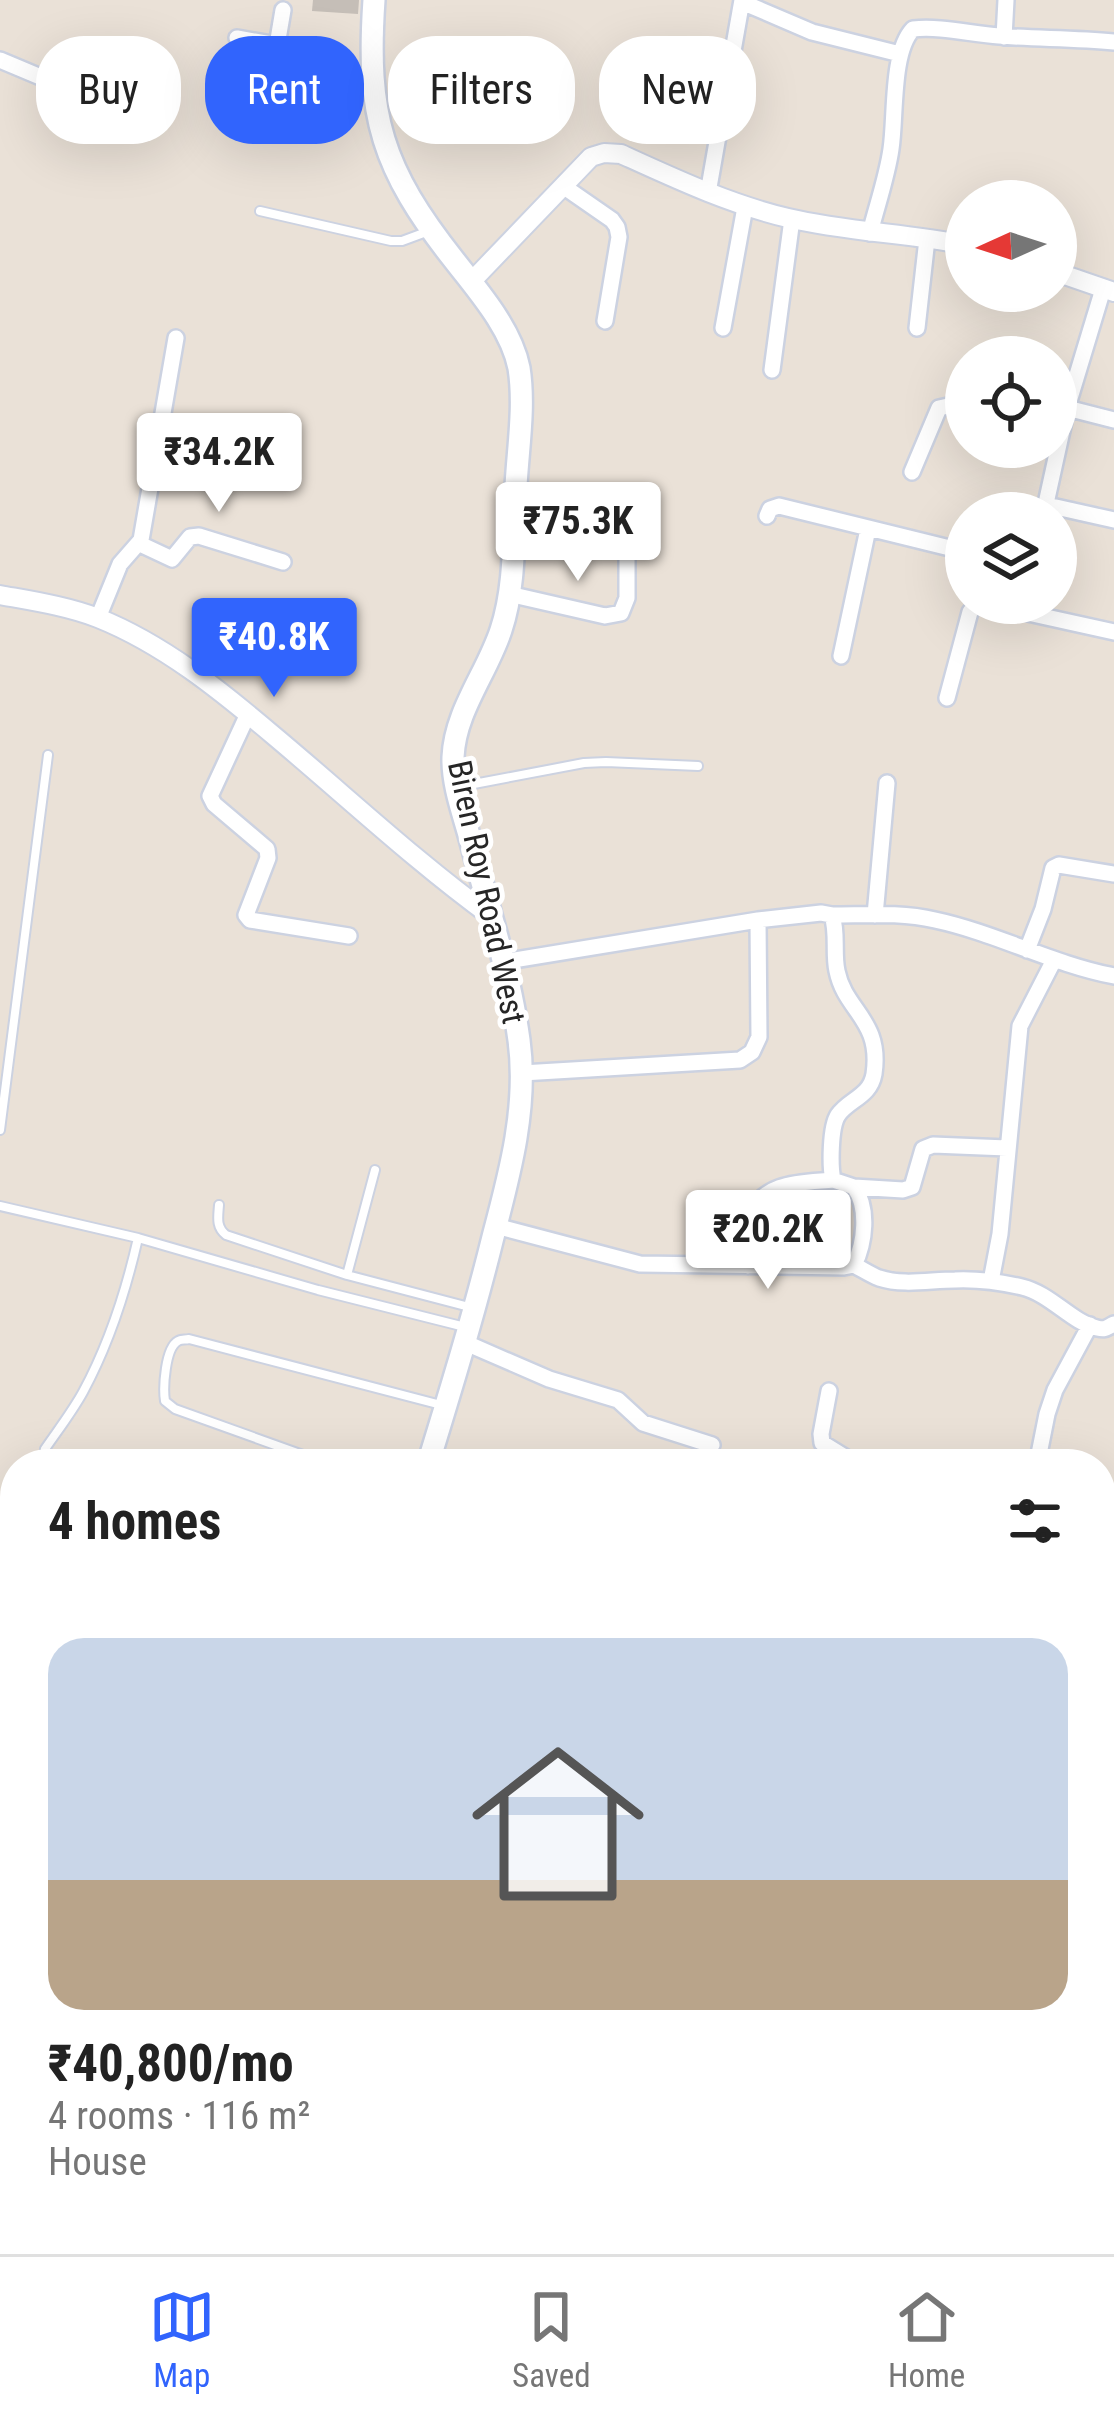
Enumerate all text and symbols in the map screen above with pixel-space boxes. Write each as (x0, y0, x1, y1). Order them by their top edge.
chip: Buy (36, 36, 181, 144)
chip: Rent (205, 36, 364, 144)
chip: Filters (388, 36, 575, 144)
chip: New (599, 36, 756, 144)
north arrow (945, 180, 1077, 312)
map controls (945, 180, 1077, 624)
button: locate (945, 336, 1077, 468)
pin: ₹34.2K (121, 413, 317, 515)
text: ₹34.2K (164, 429, 274, 475)
pin: ₹75.3K (480, 482, 676, 584)
button: layers (945, 492, 1077, 624)
text: ₹75.3K (523, 498, 633, 544)
pin: ₹40.8K (176, 598, 372, 700)
text: ₹40.8K (219, 614, 329, 660)
street label: Biren Roy Road West (440, 757, 534, 1027)
pin: ₹20.2K (670, 1190, 866, 1292)
text: ₹20.2K (713, 1206, 823, 1252)
icon: filters (1002, 1488, 1068, 1554)
text: 4 homes (48, 1492, 221, 1551)
icon: home (450, 1716, 666, 1932)
text: ₹40,800/mo (48, 2034, 294, 2093)
text: 4 rooms · 116 m² (48, 2093, 310, 2139)
text: House (48, 2139, 147, 2185)
tab: Map (149, 2284, 215, 2395)
tab: Saved (512, 2284, 591, 2395)
tab: Home (888, 2284, 965, 2395)

